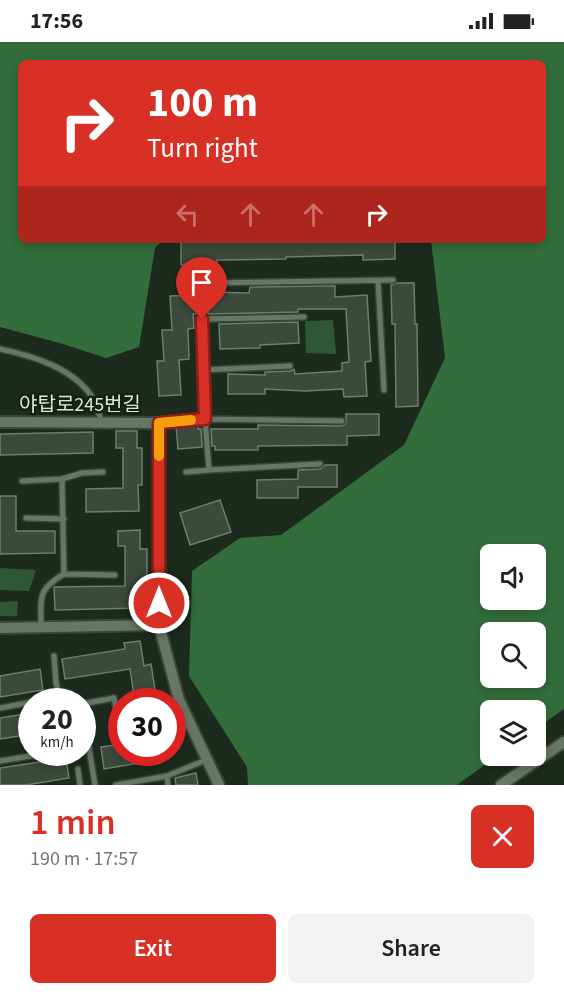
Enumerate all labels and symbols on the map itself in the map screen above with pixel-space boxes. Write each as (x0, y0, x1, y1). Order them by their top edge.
pin (176, 257, 227, 319)
street label: 야탑로245번길 (19, 391, 141, 419)
position arrow (127, 571, 191, 635)
speed limit sign: 30 (108, 688, 186, 766)

